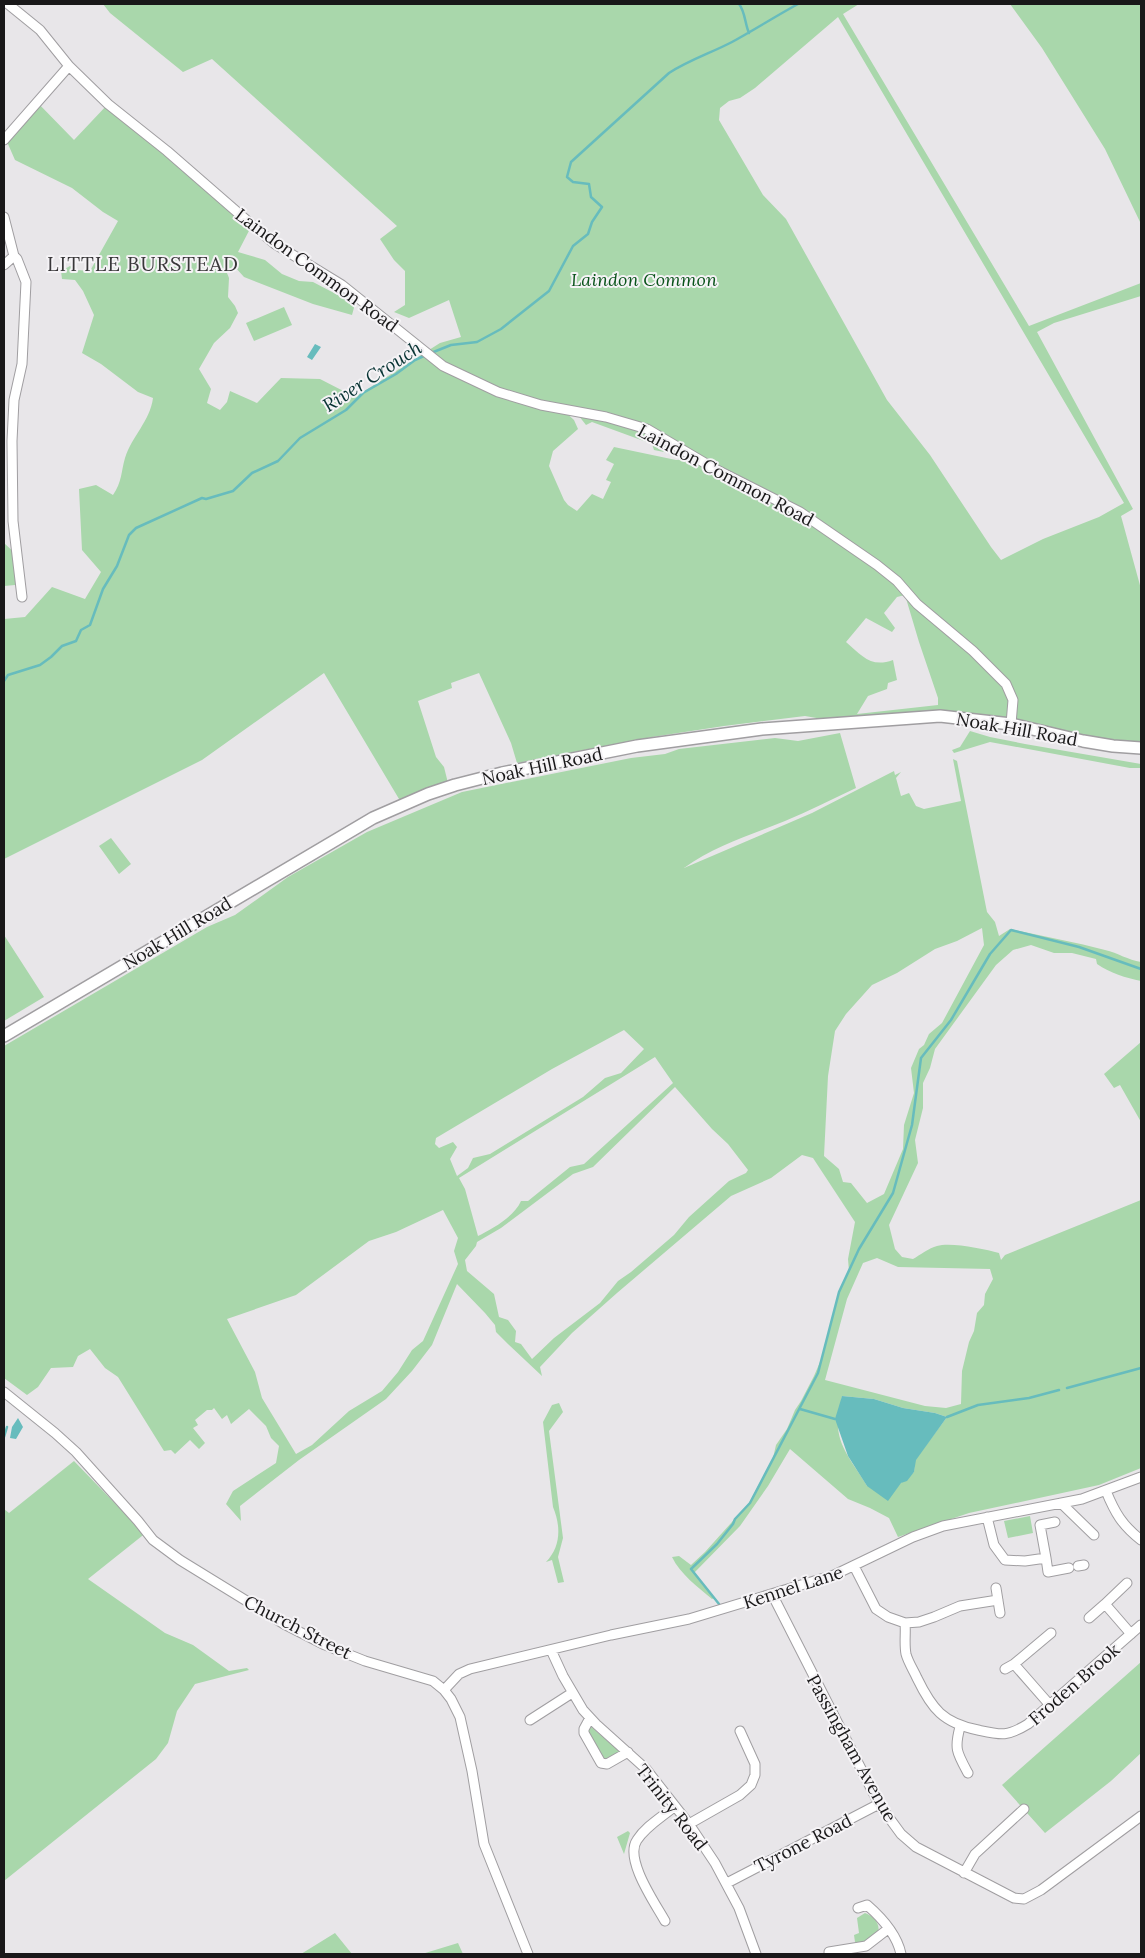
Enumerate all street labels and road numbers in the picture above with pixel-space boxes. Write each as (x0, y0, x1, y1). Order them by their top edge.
street label: Laindon Common Road (231, 203, 403, 337)
street label: Laindon Common Road (634, 419, 818, 531)
street label: Noak Hill Road (954, 707, 1080, 751)
street label: Noak Hill Road (479, 742, 605, 790)
street label: Noak Hill Road (118, 891, 236, 975)
street label: Kennel Lane (740, 1560, 846, 1614)
street label: Church Street (240, 1590, 356, 1664)
street label: Froden Brook (1024, 1638, 1125, 1730)
street label: Passingham Avenue (802, 1670, 902, 1826)
street label: Trinity Road (631, 1759, 713, 1855)
street label: Tyrone Road (750, 1808, 856, 1877)

